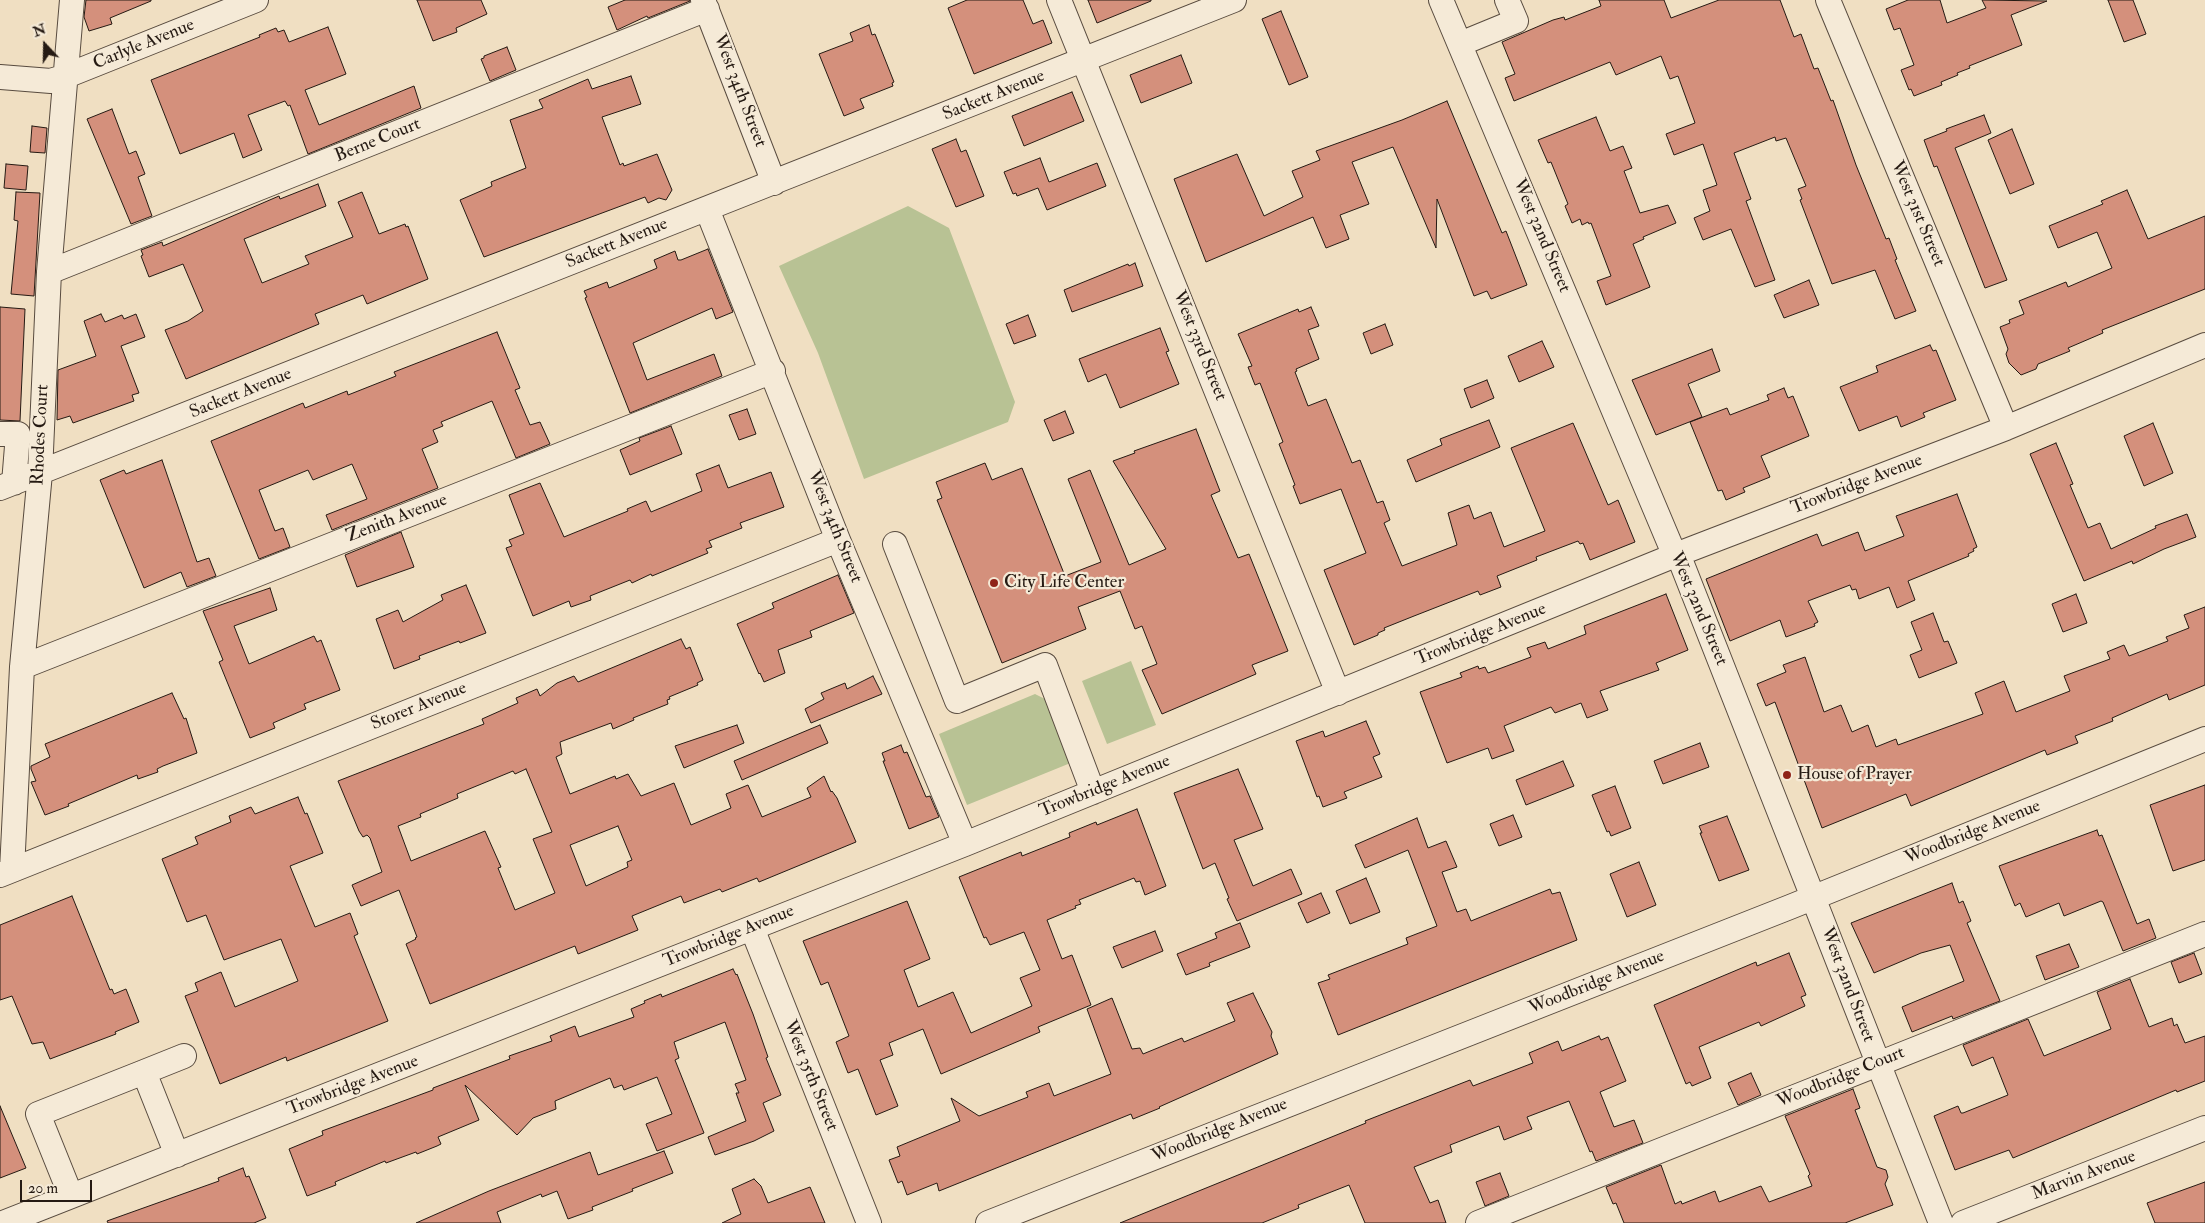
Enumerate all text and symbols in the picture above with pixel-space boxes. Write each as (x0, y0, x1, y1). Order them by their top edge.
street label: Carlyle Avenue (90, 15, 198, 75)
north arrow (20, 20, 70, 70)
text: N (31, 20, 48, 41)
street label: West 34th Street (708, 32, 770, 150)
street label: Sackett Avenue (940, 66, 1048, 126)
street label: Berne Court (332, 114, 424, 168)
street label: West 31st Street (1885, 158, 1949, 270)
street label: West 32nd Street (1507, 176, 1575, 296)
street label: Sackett Avenue (563, 214, 671, 274)
street label: West 33rd Street (1167, 288, 1231, 404)
street label: Sackett Avenue (187, 364, 295, 424)
street label: Rhodes Court (28, 384, 54, 486)
street label: Trowbridge Avenue (1788, 450, 1926, 520)
street label: West 34th Street (802, 468, 866, 586)
street label: Zenith Avenue (344, 490, 450, 548)
street label: West 32nd Street (1664, 549, 1732, 669)
place label: City Life Center (1004, 572, 1124, 594)
marker: City Life Center (988, 577, 1000, 589)
street label: Trowbridge Avenue (1412, 599, 1550, 671)
street label: Storer Avenue (368, 678, 470, 736)
street label: Trowbridge Avenue (1036, 751, 1174, 823)
place label: House of Prayer (1797, 764, 1912, 786)
marker: House of Prayer (1781, 769, 1793, 781)
street label: Woodbridge Avenue (1902, 796, 2044, 870)
street label: Trowbridge Avenue (660, 901, 798, 973)
street label: West 32nd Street (1815, 925, 1879, 1045)
street label: Woodbridge Avenue (1526, 946, 1668, 1020)
street label: West 35th Street (778, 1018, 842, 1134)
street label: Woodbridge Court (1774, 1043, 1908, 1113)
street label: Trowbridge Avenue (284, 1051, 422, 1121)
street label: Woodbridge Avenue (1149, 1094, 1291, 1168)
street label: Marvin Avenue (2029, 1146, 2139, 1206)
scale bar (22, 1170, 95, 1202)
text: 20 m (28, 1179, 58, 1198)

